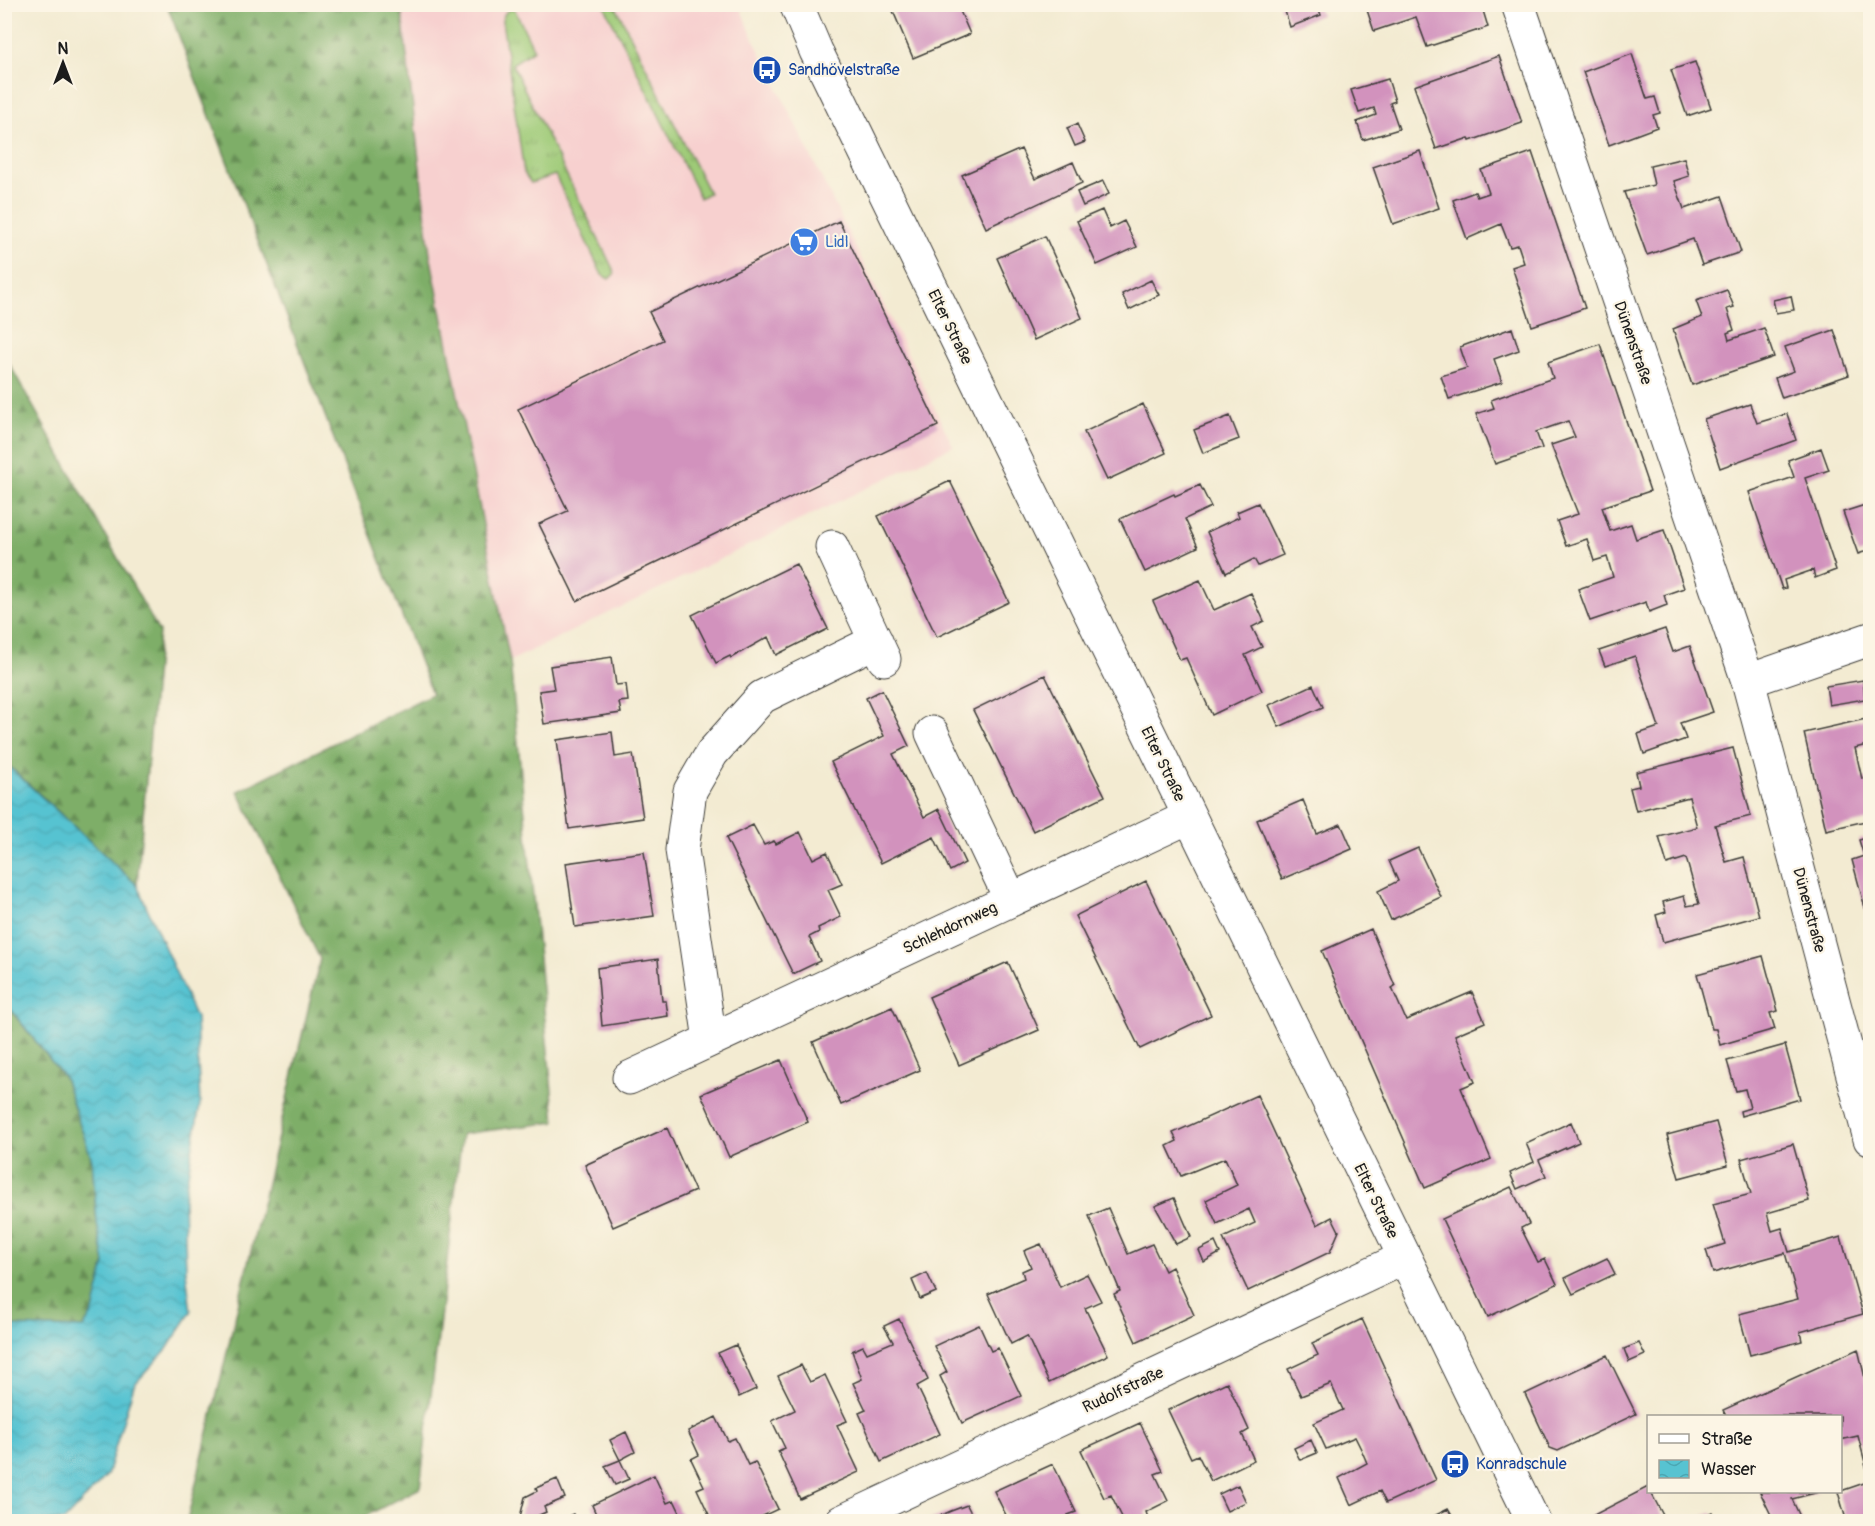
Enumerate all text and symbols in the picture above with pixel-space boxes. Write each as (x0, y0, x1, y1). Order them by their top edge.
north arrow (33, 33, 93, 93)
text: N (58, 39, 69, 59)
bus stop icon: Sandhövelstraße (751, 54, 783, 86)
place label: Sandhövelstraße (788, 60, 900, 80)
supermarket icon: Lidl (788, 226, 820, 258)
place label: Lidl (825, 232, 849, 252)
street label: Elter Straße (923, 286, 977, 368)
street label: Dünenstraße (1609, 299, 1657, 388)
street label: Elter Straße (1136, 723, 1190, 805)
street label: Dünenstraße (1788, 865, 1830, 955)
street label: Schlehdornweg (900, 897, 1000, 959)
street label: Elter Straße (1349, 1160, 1403, 1242)
street label: Rudolfstraße (1079, 1362, 1167, 1417)
legend (1647, 1415, 1842, 1493)
text: Straße (1701, 1428, 1752, 1451)
bus stop icon: Konradschule (1439, 1448, 1471, 1480)
place label: Konradschule (1476, 1454, 1567, 1474)
text: Wasser (1701, 1458, 1757, 1481)

